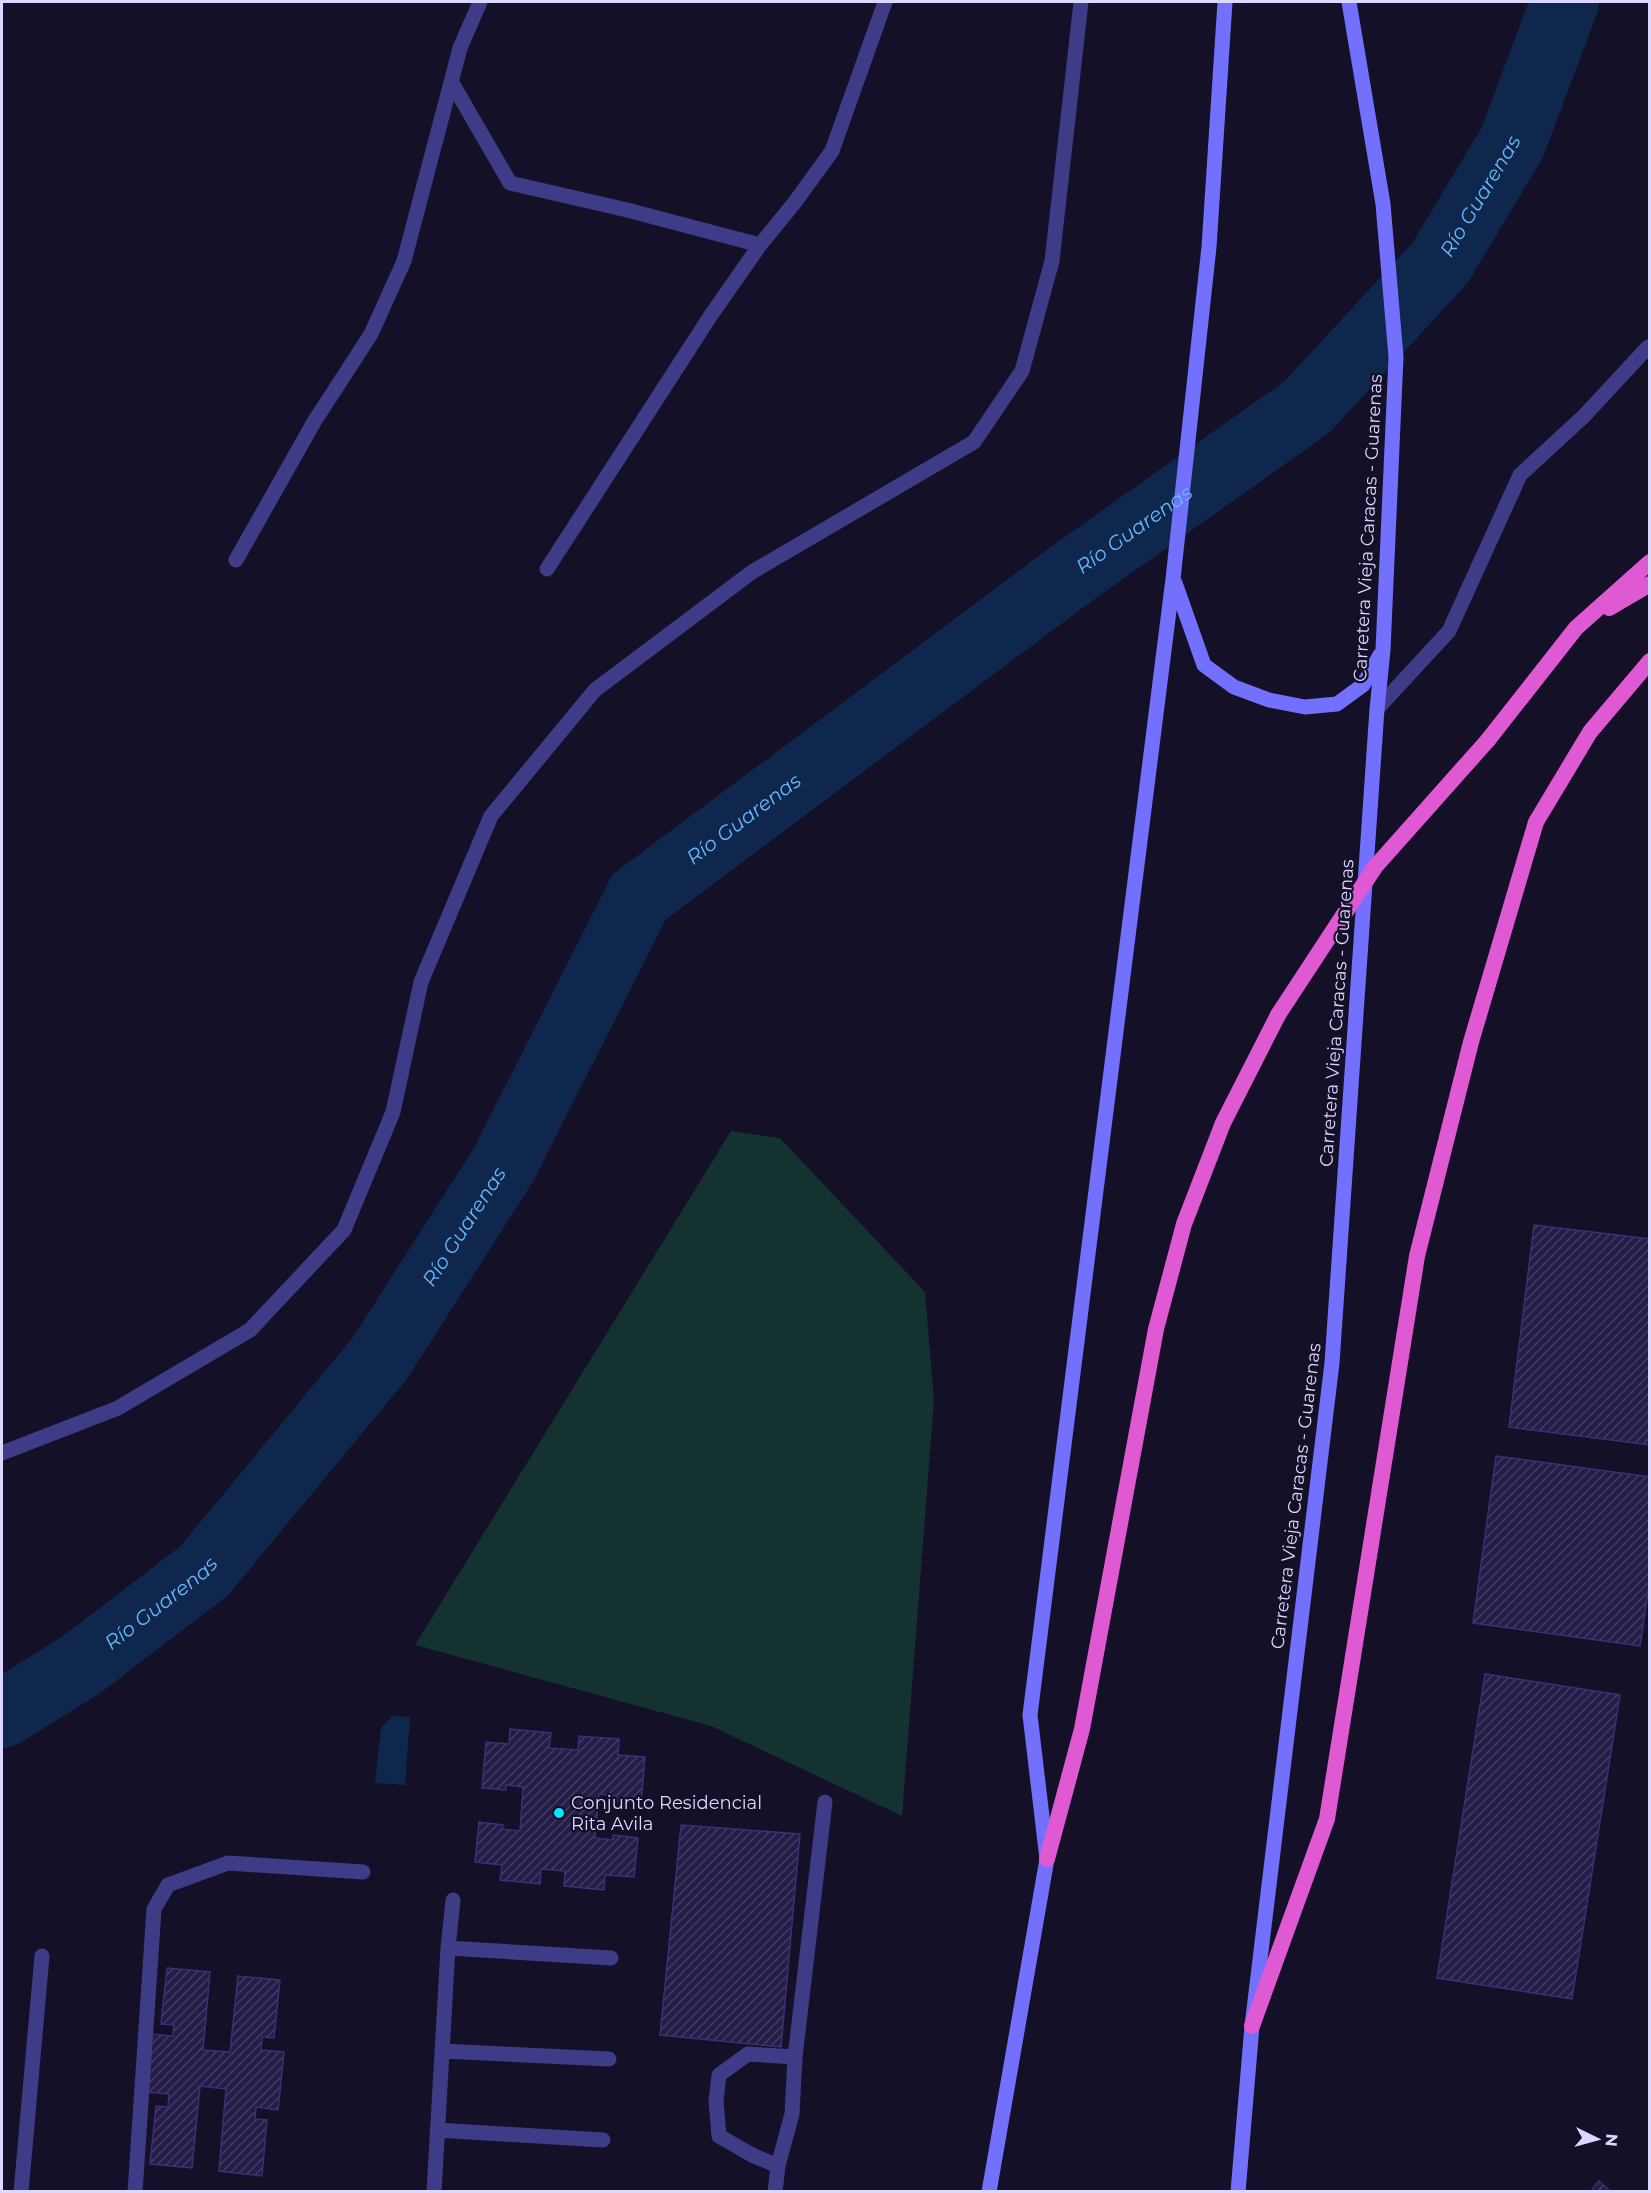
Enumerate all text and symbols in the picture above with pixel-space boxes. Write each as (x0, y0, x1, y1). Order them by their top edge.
water label: Río Guarenas (1435, 133, 1526, 261)
street label: Carretera Vieja Caracas - Guarenas (1349, 373, 1387, 682)
water label: Río Guarenas (1071, 480, 1197, 579)
water label: Río Guarenas (682, 768, 806, 869)
street label: Carretera Vieja Caracas - Guarenas (1315, 858, 1359, 1167)
water label: Río Guarenas (417, 1162, 511, 1291)
street label: Carretera Vieja Caracas - Guarenas (1266, 1341, 1326, 1650)
water label: Río Guarenas (100, 1552, 223, 1655)
place label: Conjunto Residencial Rita Avila (571, 1792, 762, 1835)
marker: Conjunto Residencial Rita Avila (552, 1806, 566, 1820)
north arrow (1567, 2109, 1627, 2169)
text: N (1601, 2133, 1621, 2148)

